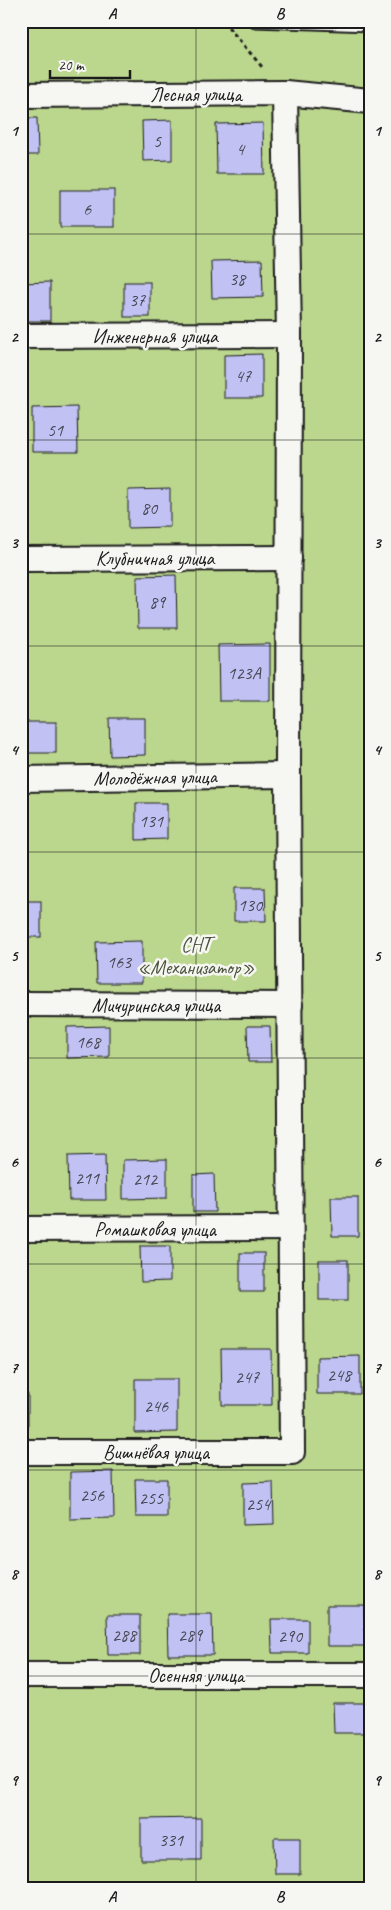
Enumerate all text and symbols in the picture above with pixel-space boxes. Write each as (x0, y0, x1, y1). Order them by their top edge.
text: A (108, 4, 118, 24)
text: B (276, 4, 286, 24)
scale bar (50, 48, 130, 80)
text: 20 m (58, 56, 85, 75)
street label: Лесная улица (150, 82, 244, 107)
text: 1 (10, 121, 19, 141)
text: 1 (373, 121, 382, 141)
house number: 5 (153, 130, 162, 152)
house number: 4 (236, 138, 246, 160)
house number: 6 (83, 198, 92, 220)
house number: 38 (229, 268, 247, 290)
house number: 37 (129, 289, 146, 311)
street label: Инженерная улица (92, 324, 219, 349)
text: 2 (10, 327, 19, 347)
text: 2 (373, 327, 382, 347)
house number: 47 (235, 365, 252, 387)
house number: 51 (47, 419, 64, 441)
house number: 80 (141, 497, 159, 519)
text: 3 (10, 533, 19, 553)
text: 3 (373, 533, 382, 553)
street label: Клубничная улица (96, 546, 216, 571)
house number: 89 (149, 591, 167, 613)
house number: 123А (227, 662, 262, 684)
text: 4 (10, 740, 19, 760)
text: 4 (373, 740, 382, 760)
street label: Молодёжная улица (93, 764, 219, 791)
house number: 131 (139, 810, 164, 832)
house number: 130 (238, 894, 264, 916)
park label: СНТ «Механизатор» (137, 932, 255, 980)
text: 5 (11, 946, 20, 966)
text: 5 (374, 946, 383, 966)
house number: 163 (107, 951, 133, 973)
street label: Мичуринская улица (92, 993, 222, 1018)
house number: 168 (76, 1031, 102, 1053)
text: 6 (10, 1152, 19, 1172)
text: 6 (373, 1152, 382, 1172)
house number: 211 (75, 1167, 100, 1189)
house number: 212 (133, 1168, 159, 1190)
street label: Ромашковая улица (94, 1217, 218, 1242)
text: 7 (10, 1358, 19, 1378)
text: 7 (373, 1358, 382, 1378)
house number: 248 (327, 1364, 353, 1386)
house number: 247 (235, 1366, 260, 1388)
house number: 246 (144, 1395, 169, 1417)
street label: Вишнёвая улица (103, 1440, 211, 1465)
house number: 256 (80, 1484, 105, 1506)
house number: 255 (139, 1487, 164, 1509)
house number: 254 (246, 1493, 272, 1515)
text: 8 (10, 1564, 19, 1584)
text: 8 (373, 1564, 382, 1584)
house number: 288 (112, 1624, 138, 1646)
house number: 289 (178, 1624, 204, 1646)
house number: 290 (278, 1625, 304, 1647)
street label: Осенняя улица (148, 1663, 246, 1688)
text: 9 (10, 1770, 19, 1790)
text: 9 (373, 1770, 382, 1790)
house number: 331 (159, 1829, 184, 1851)
text: A (108, 1887, 118, 1907)
text: B (276, 1887, 286, 1907)

